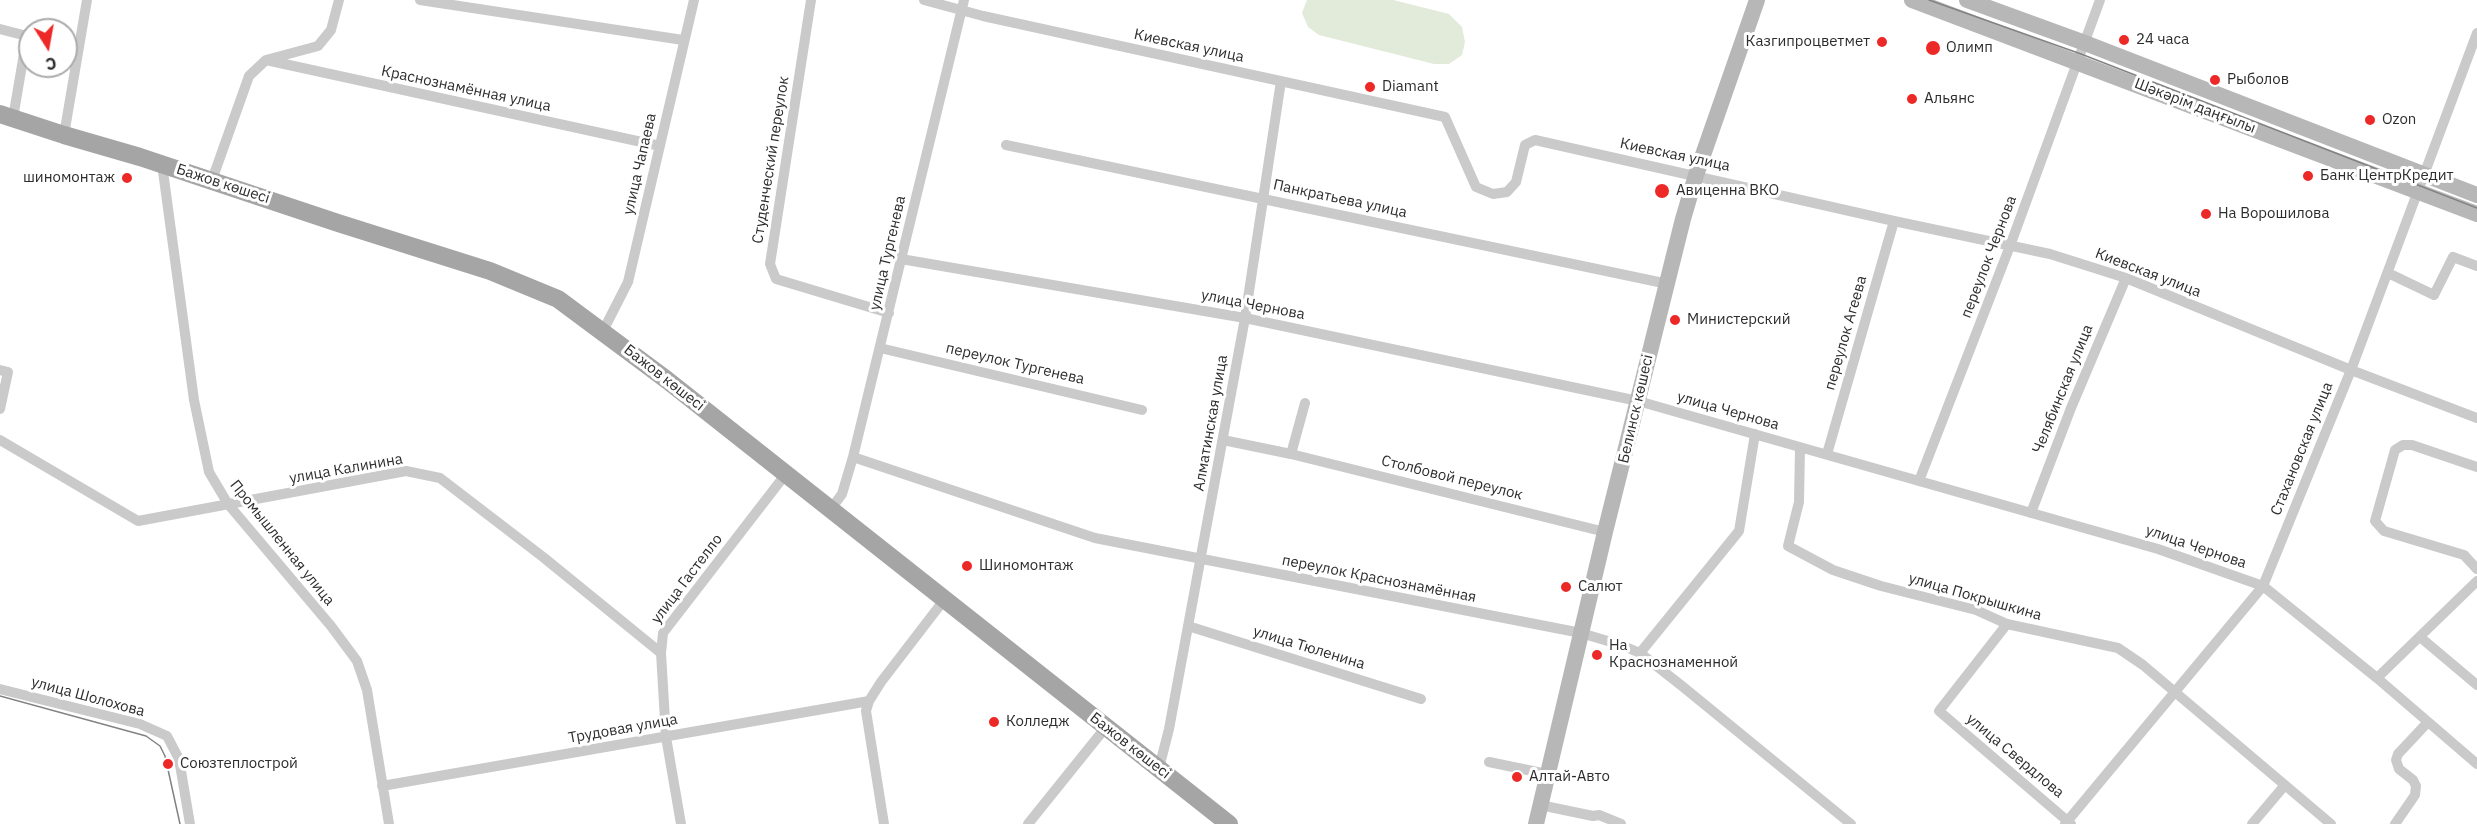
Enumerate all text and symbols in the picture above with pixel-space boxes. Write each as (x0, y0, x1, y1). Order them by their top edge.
north arrow (18, 18, 78, 78)
street label: Киевская улица (1132, 26, 1246, 66)
place label: 24 часа (2136, 31, 2189, 49)
place label: Казгипроцветмет (1746, 33, 1870, 51)
marker: 24 часа (2117, 33, 2131, 47)
marker: Казгипроцветмет (1875, 35, 1889, 49)
marker: Олимп (1924, 39, 1942, 57)
place label: Олимп (1946, 39, 1993, 57)
text: С (44, 53, 58, 75)
street label: Краснознамённая улица (379, 62, 553, 116)
place label: Рыболов (2227, 71, 2289, 89)
marker: Рыболов (2208, 73, 2222, 87)
street label: Студенческий переулок (749, 75, 793, 245)
street label: Шәкәрім даңғылы (2132, 75, 2258, 137)
place label: Diamant (1382, 78, 1439, 96)
marker: Diamant (1363, 80, 1377, 94)
place label: Альянс (1924, 90, 1974, 108)
marker: Альянс (1905, 92, 1919, 106)
street label: улица Чапаева (620, 111, 660, 217)
place label: Ozon (2382, 111, 2416, 129)
marker: Ozon (2363, 113, 2377, 127)
street label: Киевская улица (1618, 135, 1732, 175)
street label: Бажов көшесі (174, 160, 272, 208)
place label: Банк ЦентрКредит (2320, 167, 2454, 185)
place label: шиномонтаж (23, 169, 115, 187)
marker: Банк ЦентрКредит (2301, 169, 2315, 183)
marker: шиномонтаж (120, 171, 134, 185)
street label: Панкратьева улица (1271, 176, 1409, 222)
marker: Авиценна ВКО (1653, 182, 1671, 200)
place label: Авиценна ВКО (1676, 182, 1779, 200)
street label: переулок Чернова (1957, 193, 2021, 321)
street label: улица Тургенева (866, 194, 910, 312)
place label: На Ворошилова (2218, 205, 2329, 223)
marker: На Ворошилова (2199, 207, 2213, 221)
street label: Киевская улица (2093, 245, 2203, 301)
street label: переулок Агеева (1821, 274, 1871, 392)
street label: улица Чернова (1200, 286, 1306, 324)
place label: Министерский (1687, 311, 1790, 329)
marker: Министерский (1668, 313, 1682, 327)
street label: Челябинская улица (2029, 322, 2097, 456)
street label: переулок Тургенева (944, 339, 1086, 389)
street label: Бажов көшесі (620, 341, 708, 415)
street label: Белинск көшесі (1615, 353, 1657, 465)
street label: Алматинская улица (1190, 354, 1232, 492)
street label: Стахановская улица (2267, 380, 2337, 518)
street label: улица Чернова (1675, 388, 1781, 434)
street label: улица Калинина (288, 450, 404, 488)
street label: Столбовой переулок (1379, 452, 1525, 504)
street label: Промышленная улица (226, 477, 338, 609)
street label: улица Чернова (2143, 521, 2249, 573)
street label: улица Гастелло (648, 531, 726, 627)
street label: переулок Краснознамённая (1280, 551, 1478, 607)
place label: Шиномонтаж (979, 557, 1073, 575)
marker: Шиномонтаж (960, 559, 974, 573)
street label: улица Покрышкина (1906, 569, 2044, 625)
place label: Салют (1578, 578, 1623, 596)
marker: Салют (1559, 580, 1573, 594)
street label: улица Тюленина (1251, 622, 1367, 674)
place label: На Краснознаменной (1609, 637, 1738, 672)
marker: На Краснознаменной (1590, 648, 1604, 662)
street label: улица Шолохова (29, 673, 147, 721)
street label: Бажов көшесі (1086, 709, 1174, 783)
street label: улица Свердлова (1963, 710, 2067, 802)
street label: Трудовая улица (567, 711, 679, 747)
place label: Колледж (1006, 713, 1070, 731)
marker: Колледж (987, 715, 1001, 729)
place label: Союзтеплострой (180, 755, 298, 773)
marker: Союзтеплострой (161, 757, 175, 771)
place label: Алтай-Авто (1529, 768, 1610, 786)
marker: Алтай-Авто (1510, 770, 1524, 784)

